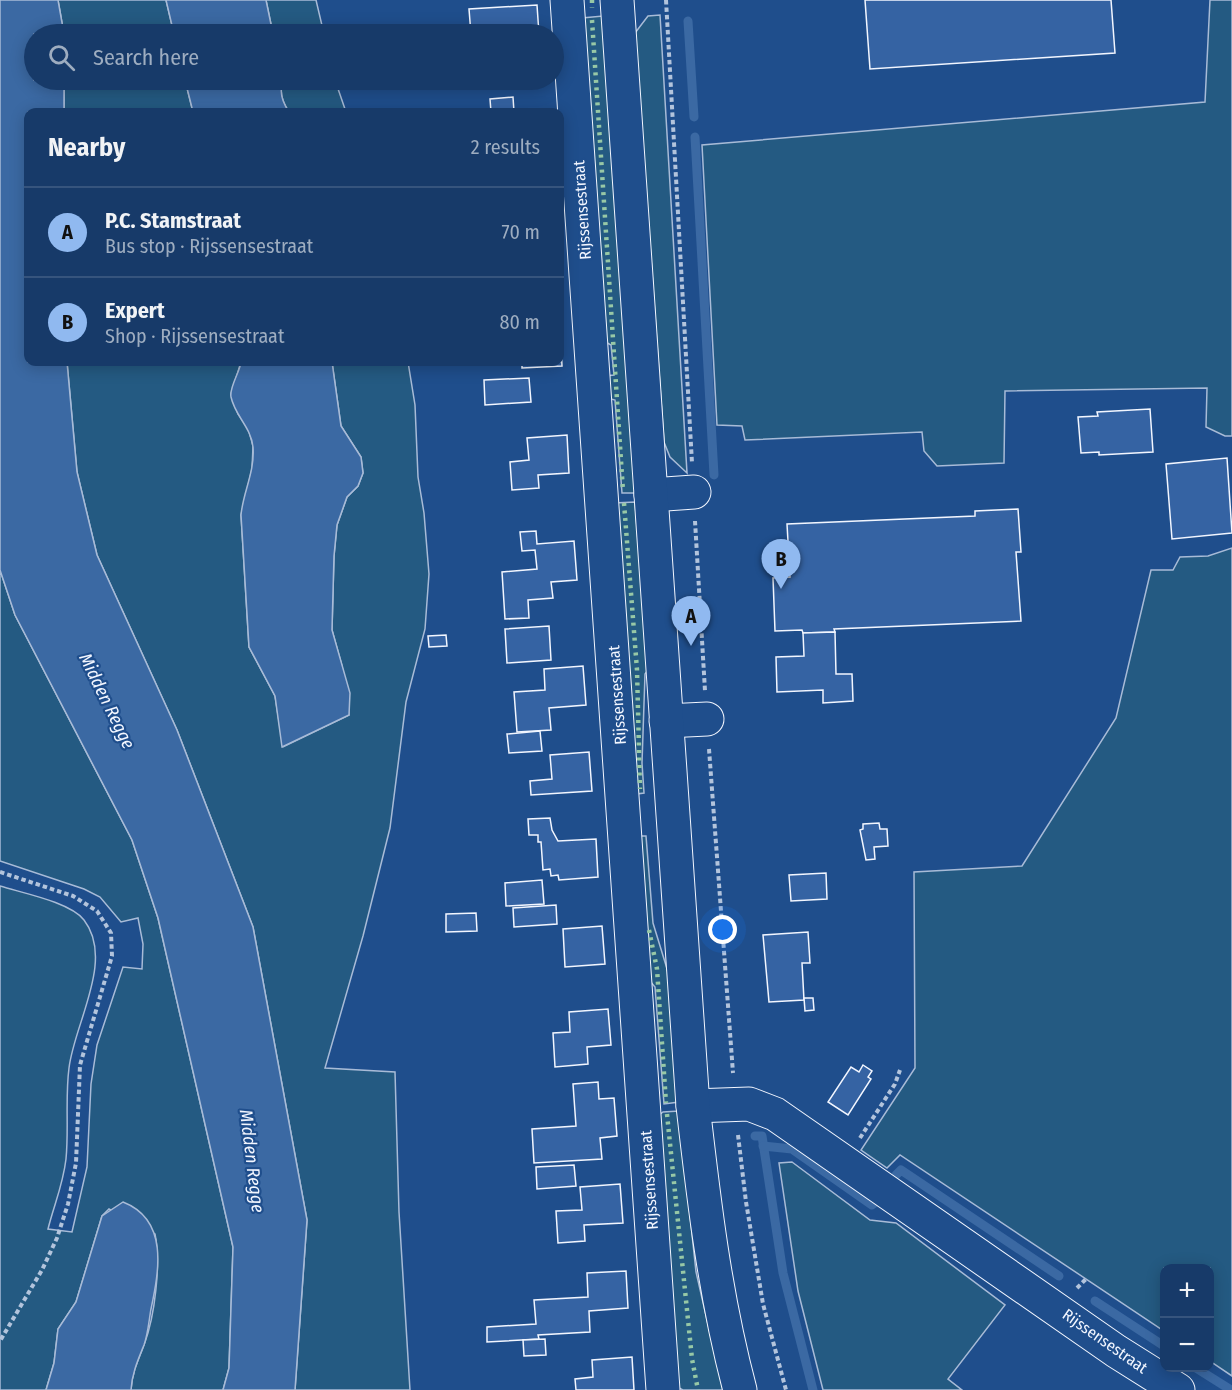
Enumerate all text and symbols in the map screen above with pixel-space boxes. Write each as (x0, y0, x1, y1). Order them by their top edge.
search box (24, 24, 564, 90)
icon: search (45, 41, 78, 74)
text: Search here (93, 44, 199, 71)
text: Nearby (48, 132, 125, 163)
text: 2 results (471, 135, 540, 159)
street label: Rijssensestraat (569, 159, 595, 260)
text: P.C. Stamstraat (105, 207, 241, 234)
text: A (62, 220, 73, 244)
text: 70 m (502, 220, 540, 244)
text: Bus stop · Rijssensestraat (105, 234, 313, 258)
text: Expert (105, 297, 165, 324)
text: B (62, 310, 73, 334)
text: 80 m (500, 310, 540, 334)
text: Shop · Rijssensestraat (105, 324, 284, 348)
pin: B (762, 540, 800, 589)
pin: A (672, 596, 710, 646)
street label: Rijssensestraat (604, 644, 630, 745)
water label: Midden Regge (74, 650, 140, 753)
your location (708, 915, 737, 944)
water label: Midden Regge (235, 1108, 269, 1214)
street label: Rijssensestraat (636, 1129, 662, 1230)
map controls (1160, 1264, 1214, 1372)
button: + (1160, 1264, 1214, 1318)
street label: Rijssensestraat (1059, 1305, 1152, 1378)
button: − (1160, 1318, 1214, 1372)

